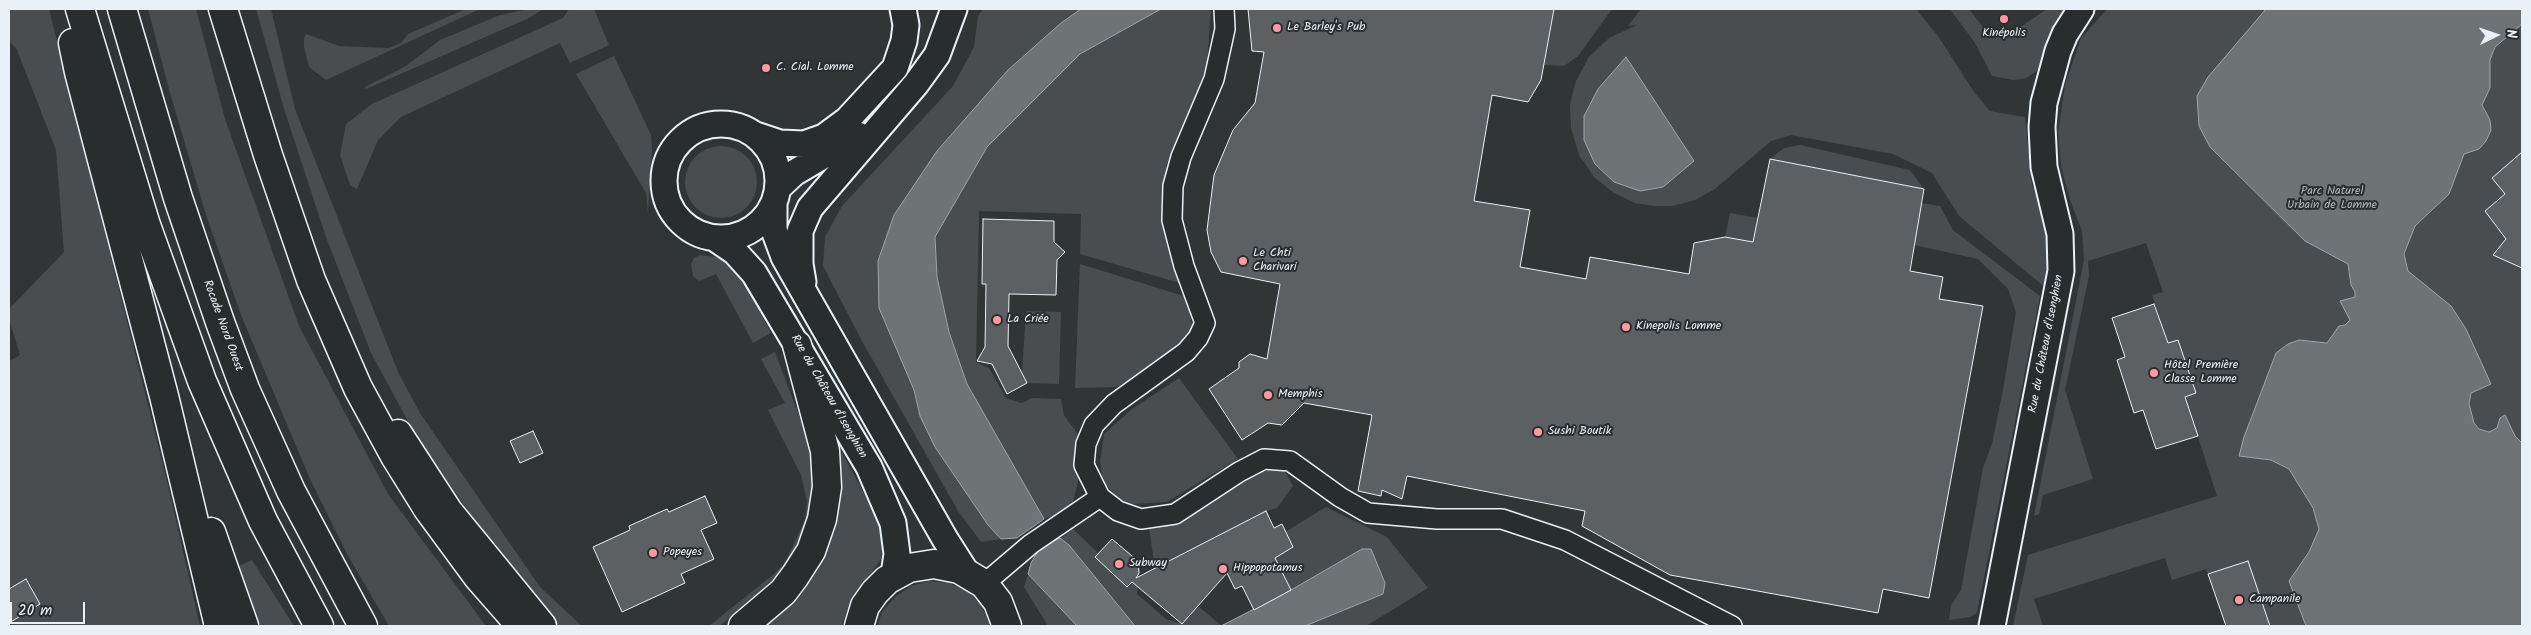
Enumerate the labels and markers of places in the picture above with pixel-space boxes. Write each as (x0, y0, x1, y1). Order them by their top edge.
marker: Kinépolis (1998, 13, 2010, 25)
place label: Le Barley's Pub (1287, 21, 1365, 35)
marker: Le Barley's Pub (1271, 22, 1283, 34)
place label: Kinépolis (1982, 27, 2026, 41)
place label: C. Cial. Lomme (776, 61, 854, 75)
marker: C. Cial. Lomme (760, 62, 772, 74)
place label: Le Chti Charivari (1253, 247, 1297, 275)
marker: Le Chti Charivari (1237, 255, 1249, 267)
place label: La Criée (1007, 313, 1049, 327)
marker: La Criée (991, 314, 1003, 326)
place label: Kinepolis Lomme (1636, 320, 1721, 334)
marker: Kinepolis Lomme (1620, 321, 1632, 333)
place label: Hôtel Première Classe Lomme (2164, 359, 2238, 387)
marker: Hôtel Première Classe Lomme (2148, 367, 2160, 379)
place label: Memphis (1278, 388, 1323, 402)
marker: Memphis (1262, 389, 1274, 401)
place label: Sushi Boutik (1548, 425, 1611, 439)
marker: Sushi Boutik (1532, 426, 1544, 438)
place label: Popeyes (663, 546, 702, 560)
marker: Popeyes (647, 547, 659, 559)
place label: Subway (1129, 557, 1167, 571)
marker: Subway (1113, 558, 1125, 570)
place label: Hippopotamus (1233, 562, 1303, 576)
marker: Hippopotamus (1217, 563, 1229, 575)
place label: Campanile (2249, 593, 2300, 607)
marker: Campanile (2233, 594, 2245, 606)

